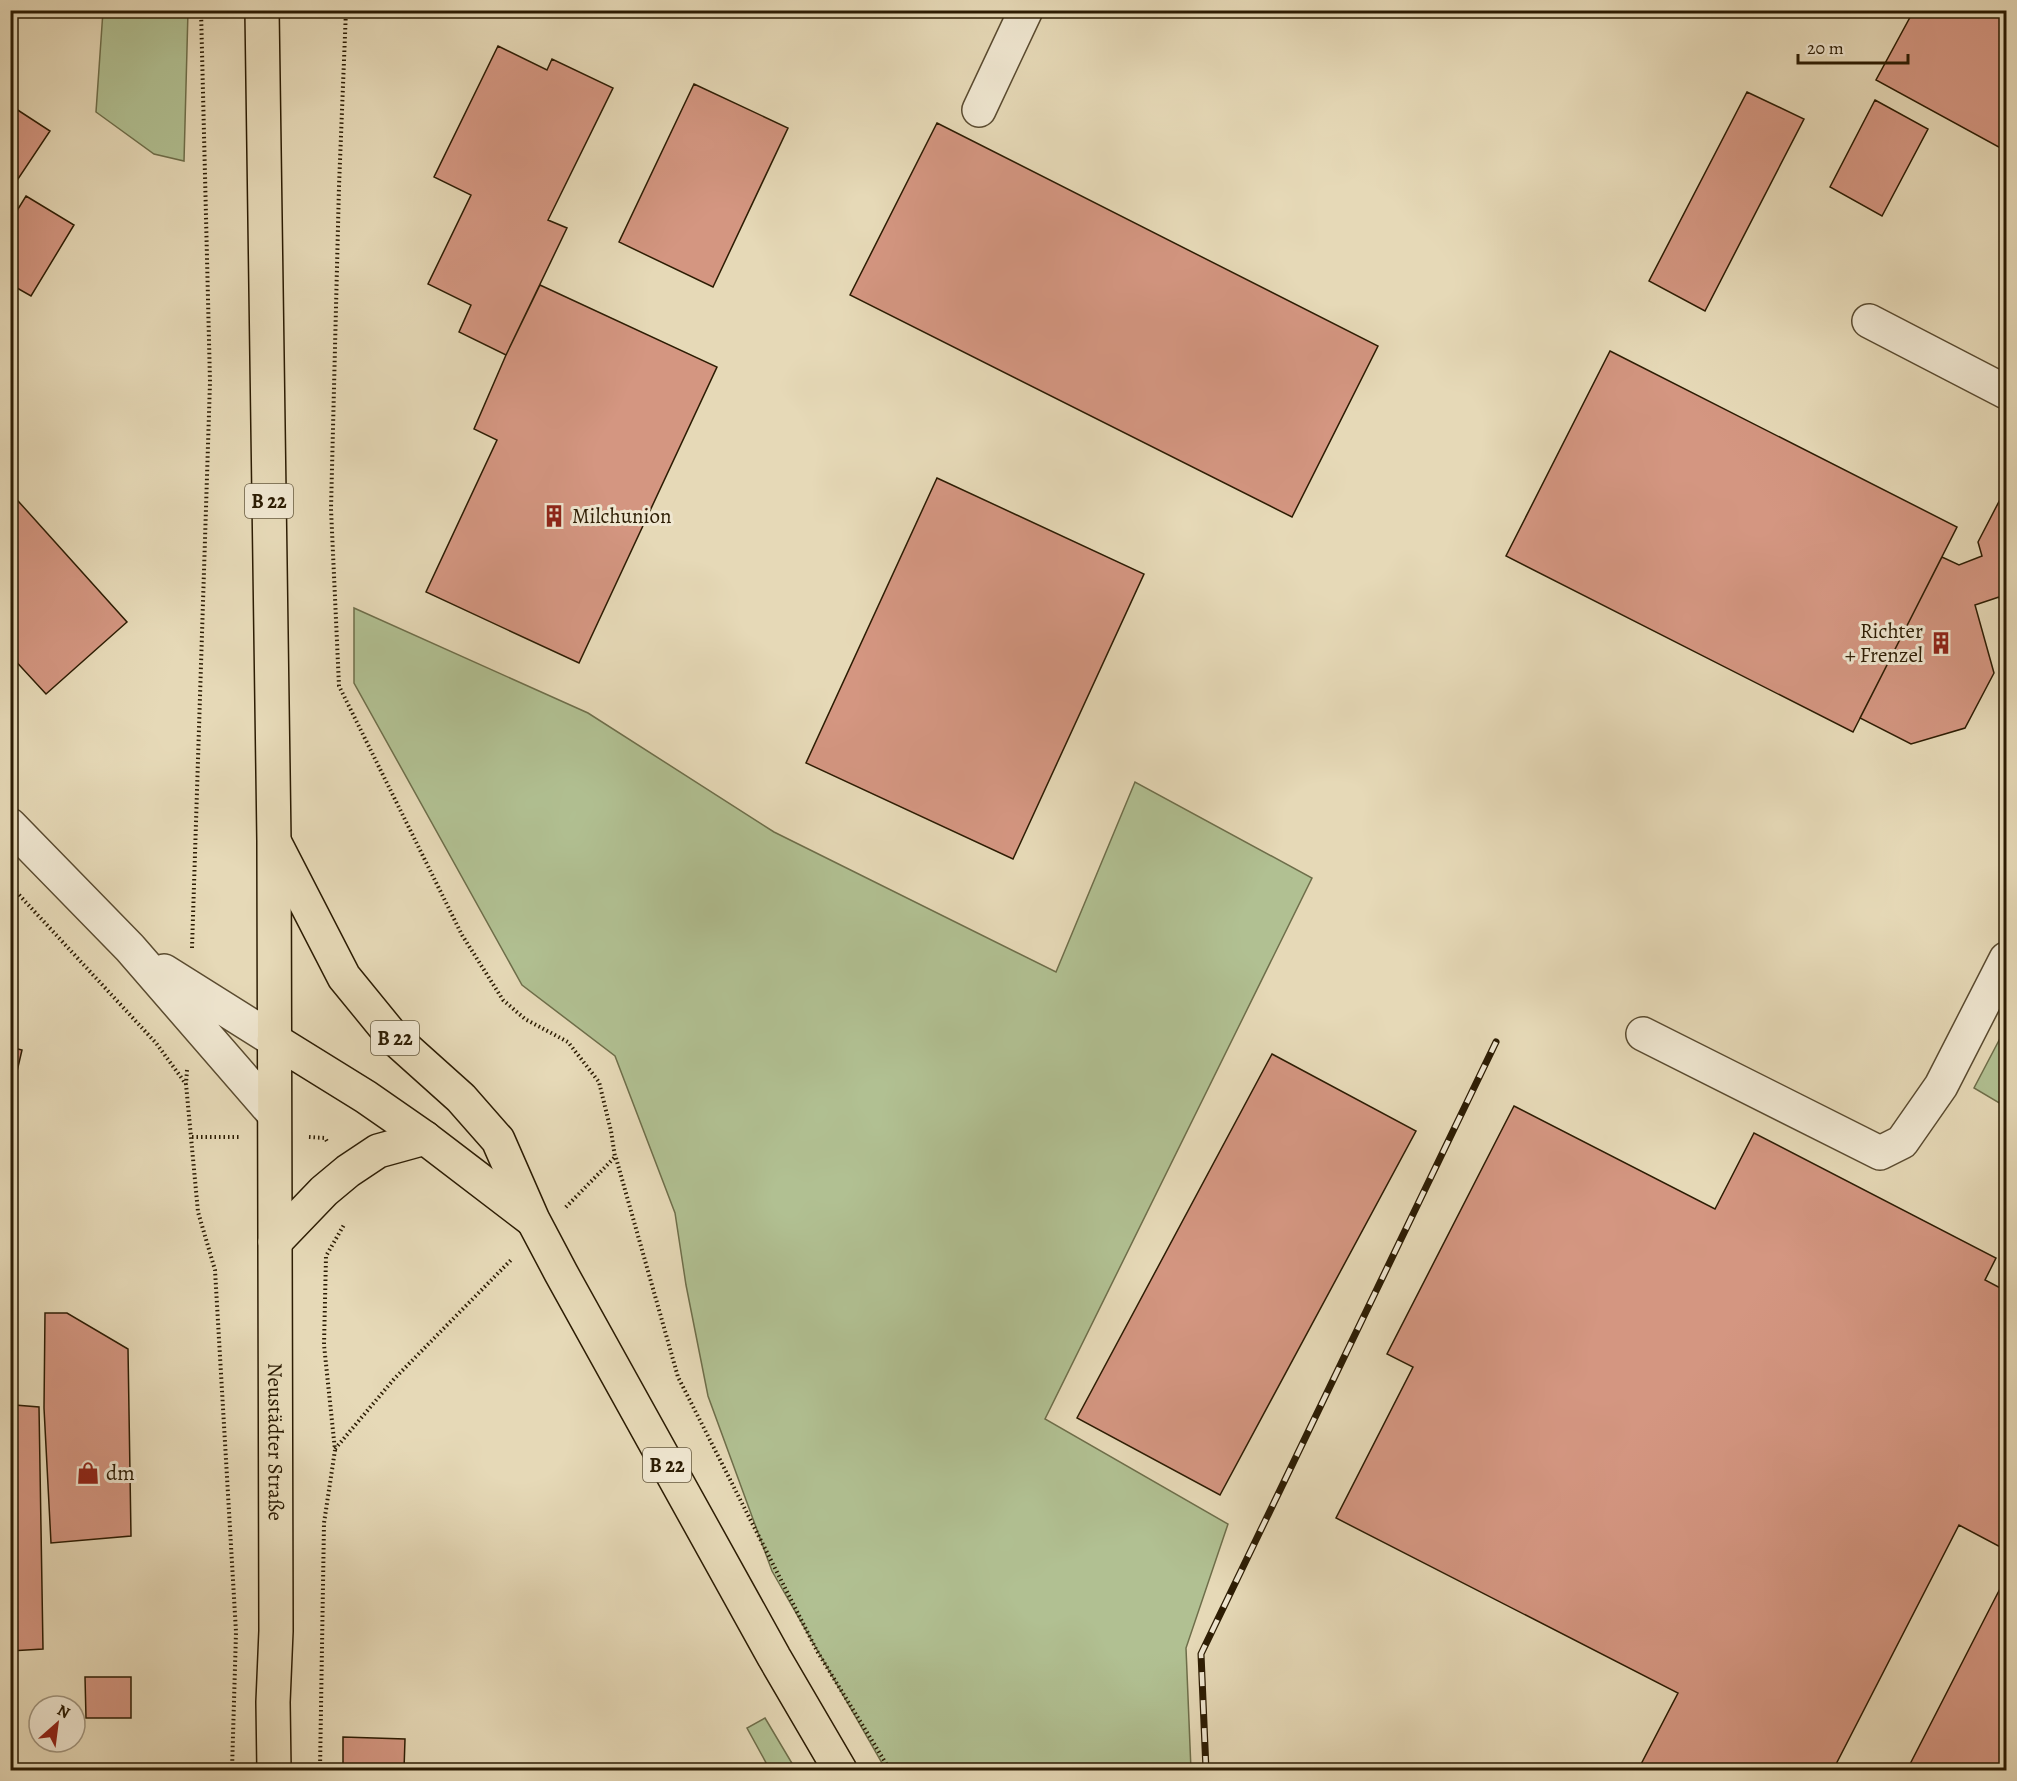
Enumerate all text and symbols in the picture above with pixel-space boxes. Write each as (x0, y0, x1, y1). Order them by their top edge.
scale bar (1798, 27, 1908, 65)
text: 20 m (1807, 36, 1844, 60)
road number: B 22 (245, 484, 293, 518)
place label: Milchunion (572, 502, 672, 530)
building icon: Milchunion (541, 503, 567, 529)
place label: Richter + Frenzel (1845, 617, 1923, 669)
building icon: Richter + Frenzel (1928, 630, 1954, 656)
road number: B 22 (371, 1021, 419, 1055)
street label: Neustädter Straße (261, 1363, 290, 1521)
road number: B 22 (643, 1448, 691, 1482)
place label: dm (106, 1459, 135, 1487)
shop icon: dm (75, 1460, 101, 1486)
north arrow (27, 1694, 87, 1754)
text: N (53, 1699, 74, 1724)

